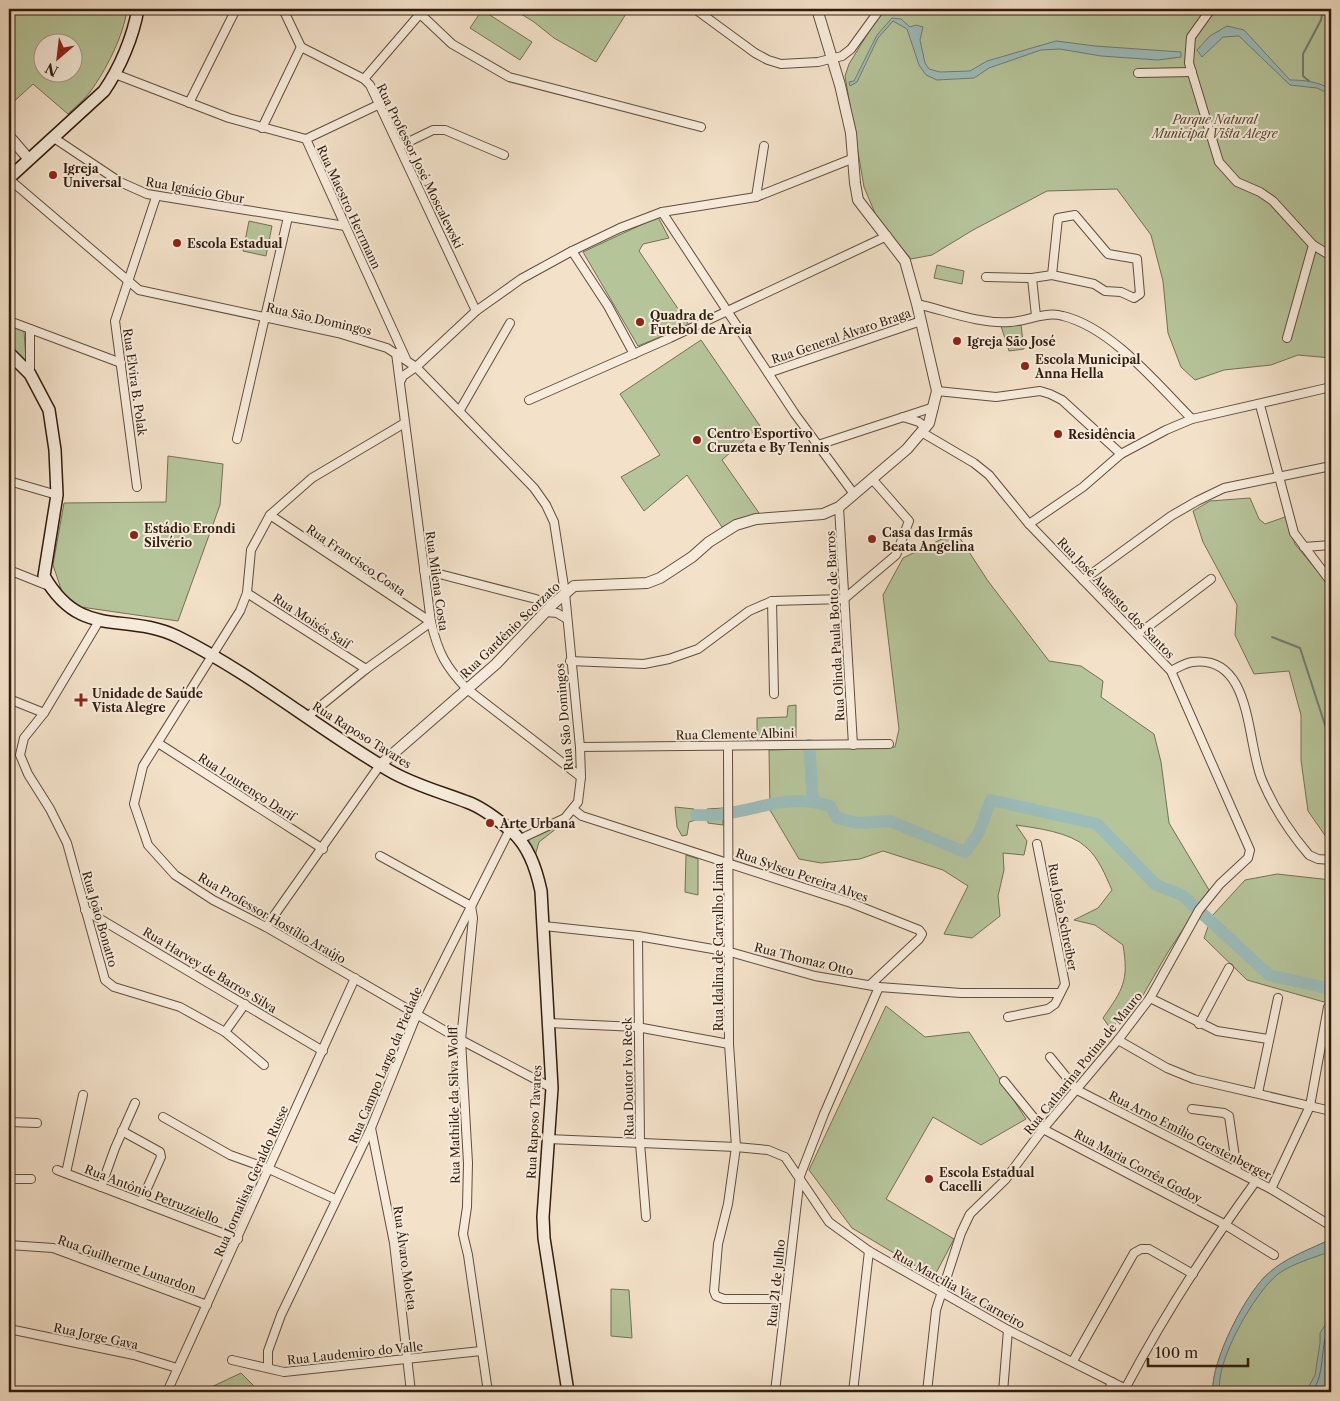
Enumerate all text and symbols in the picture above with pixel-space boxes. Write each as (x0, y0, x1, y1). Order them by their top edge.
north arrow (32, 32, 82, 82)
text: N (42, 59, 61, 80)
street label: Rua Professor José Moscalewski (373, 81, 467, 251)
park label: Parque Natural Municipal Vista Alegre (1150, 112, 1279, 141)
street label: Rua Maestro Herrmann (314, 143, 384, 272)
place label: Igreja Universal (63, 161, 122, 190)
marker: Igreja Universal (47, 169, 59, 181)
street label: Rua Ignácio Gbur (144, 174, 246, 206)
place label: Escola Estadual (187, 236, 283, 251)
marker: Escola Estadual (171, 237, 183, 249)
street label: Rua São Domingos (265, 300, 373, 338)
street label: Rua General Álvaro Braga (769, 304, 913, 367)
place label: Quadra de Futebol de Areia (650, 308, 753, 337)
marker: Quadra de Futebol de Areia (634, 316, 646, 328)
street label: Rua Elvira B. Polak (120, 327, 150, 438)
place label: Igreja São José (967, 334, 1056, 349)
marker: Igreja São José (951, 335, 963, 347)
place label: Escola Municipal Anna Hella (1034, 352, 1141, 381)
marker: Escola Municipal Anna Hella (1019, 360, 1031, 372)
place label: Centro Esportivo Cruzeta e By Tennis (707, 426, 830, 455)
place label: Residência (1068, 427, 1136, 442)
marker: Residência (1052, 428, 1064, 440)
marker: Centro Esportivo Cruzeta e By Tennis (691, 434, 703, 446)
place label: Estádio Erondi Silvério (144, 521, 236, 550)
street label: Rua Francisco Costa (304, 521, 409, 599)
place label: Casa das Irmãs Beata Angelina (882, 525, 975, 554)
marker: Estádio Erondi Silvério (128, 529, 140, 541)
street label: Rua Milena Costa (423, 530, 452, 633)
street label: Rua Olinda Paula Botto de Barros (823, 530, 847, 722)
marker: Casa das Irmãs Beata Angelina (866, 533, 878, 545)
street label: Rua José Augusto dos Santos (1054, 534, 1178, 662)
street label: Rua Gardênio Scorzato (457, 579, 563, 681)
street label: Rua Moisés Saif (270, 590, 355, 653)
street label: Rua São Domingos (552, 663, 576, 771)
place label: Unidade de Saúde Vista Alegre (91, 686, 203, 715)
marker: Unidade de Saúde Vista Alegre (74, 693, 88, 707)
street label: Rua Raposo Tavares (310, 698, 414, 772)
street label: Rua Clemente Albini (676, 725, 795, 743)
street label: Rua Lourenço Darif (195, 750, 300, 825)
place label: Arte Urbana (499, 816, 576, 831)
marker: Arte Urbana (484, 817, 496, 829)
street label: Rua Sylseu Pereira Alves (734, 845, 870, 905)
street label: Rua Idalina de Carvalho Lima (711, 862, 726, 1031)
street label: Rua João Schreiber (1045, 862, 1081, 972)
street label: Rua João Bonatto (79, 869, 121, 969)
street label: Rua Professor Hostílio Araújo (195, 869, 349, 967)
street label: Rua Harvey de Barros Silva (140, 924, 280, 1016)
street label: Rua Thomaz Otto (753, 939, 855, 979)
street label: Rua Campo Largo da Piedade (345, 984, 425, 1146)
street label: Rua Catharina Potina de Mauro (1021, 988, 1145, 1138)
street label: Rua Doutor Ivo Reck (619, 1016, 637, 1137)
street label: Rua Mathilde da Silva Wolff (445, 1024, 463, 1184)
street label: Rua Raposo Tavares (524, 1065, 544, 1179)
street label: Rua Arno Emílio Gerstenberger (1106, 1087, 1274, 1183)
street label: Rua Jornalista Geraldo Russe (211, 1103, 291, 1259)
street label: Rua Maria Corrêa Godoy (1071, 1126, 1205, 1206)
street label: Rua Antônio Petruzziello (83, 1161, 221, 1227)
place label: Escola Estadual Cacelli (939, 1165, 1035, 1194)
marker: Escola Estadual Cacelli (923, 1173, 935, 1185)
street label: Rua Álvaro Moleta (390, 1205, 421, 1312)
street label: Rua Guilherme Lunardon (56, 1232, 199, 1296)
street label: Rua 21 de Julho (764, 1239, 788, 1327)
street label: Rua Marcília Vaz Carneiro (890, 1246, 1028, 1332)
street label: Rua Jorge Gava (52, 1320, 140, 1352)
scale bar (1148, 1336, 1248, 1368)
street label: Rua Laudemiro do Valle (286, 1338, 424, 1368)
text: 100 m (1155, 1343, 1198, 1362)

